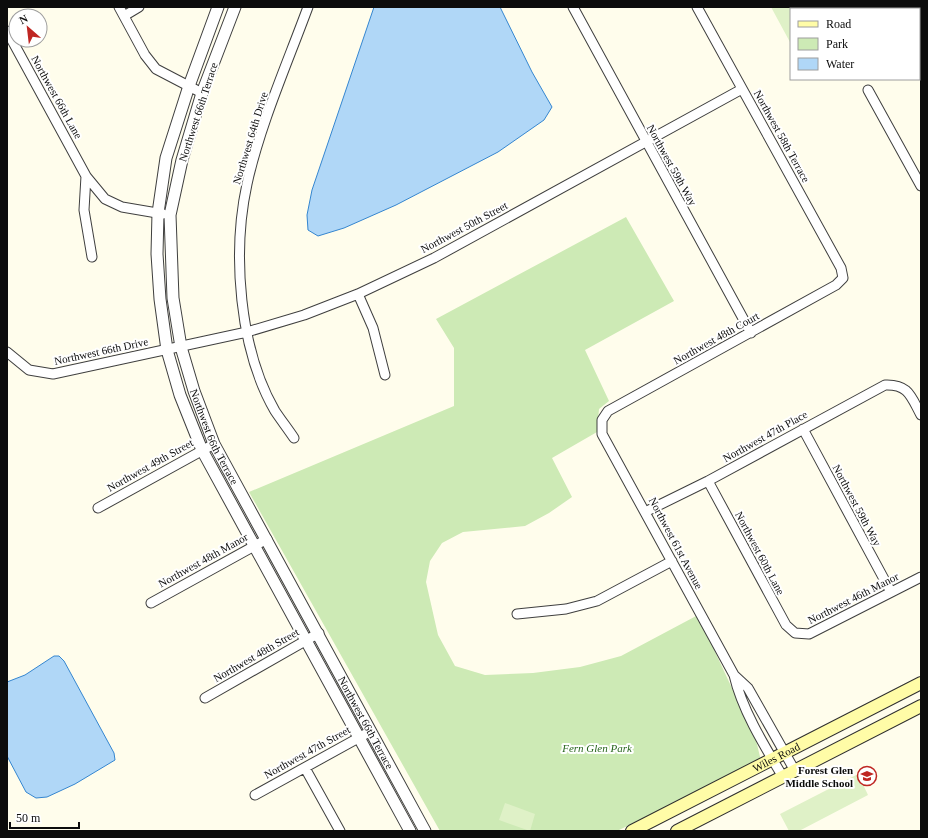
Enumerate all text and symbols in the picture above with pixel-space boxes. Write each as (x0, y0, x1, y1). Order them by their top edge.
north arrow (8, 8, 48, 48)
legend (790, 8, 920, 80)
text: N (17, 12, 30, 26)
text: Road (826, 17, 851, 31)
text: Park (826, 37, 848, 51)
street label: Northwest 66th Lane (29, 53, 85, 141)
text: Water (826, 57, 854, 71)
street label: Northwest 66th Terrace (176, 61, 220, 163)
street label: Northwest 58th Terrace (752, 88, 812, 184)
street label: Northwest 64th Drive (230, 90, 270, 186)
street label: Northwest 59th Way (645, 122, 699, 208)
street label: Northwest 50th Street (419, 199, 509, 255)
street label: Northwest 48th Court (671, 309, 761, 367)
street label: Northwest 66th Drive (53, 335, 149, 367)
street label: Northwest 66th Terrace (188, 387, 241, 487)
street label: Northwest 47th Place (721, 408, 809, 464)
street label: Northwest 49th Street (105, 436, 195, 494)
street label: Northwest 59th Way (830, 462, 884, 548)
street label: Northwest 61st Avenue (647, 495, 705, 591)
street label: Northwest 60th Lane (733, 509, 787, 597)
street label: Northwest 48th Manor (156, 530, 250, 590)
street label: Northwest 46th Manor (806, 570, 901, 626)
street label: Northwest 48th Street (211, 626, 301, 684)
street label: Northwest 66th Terrace (336, 674, 396, 771)
street label: Northwest 47th Street (262, 723, 352, 781)
street label: Wiles Road (751, 740, 802, 774)
park label: Fern Glen Park (561, 742, 633, 754)
place label: Forest Glen Middle School (785, 764, 853, 789)
school or university icon: Forest Glen Middle School (856, 765, 878, 787)
scale bar (10, 804, 79, 830)
text: 50 m (16, 811, 41, 825)

